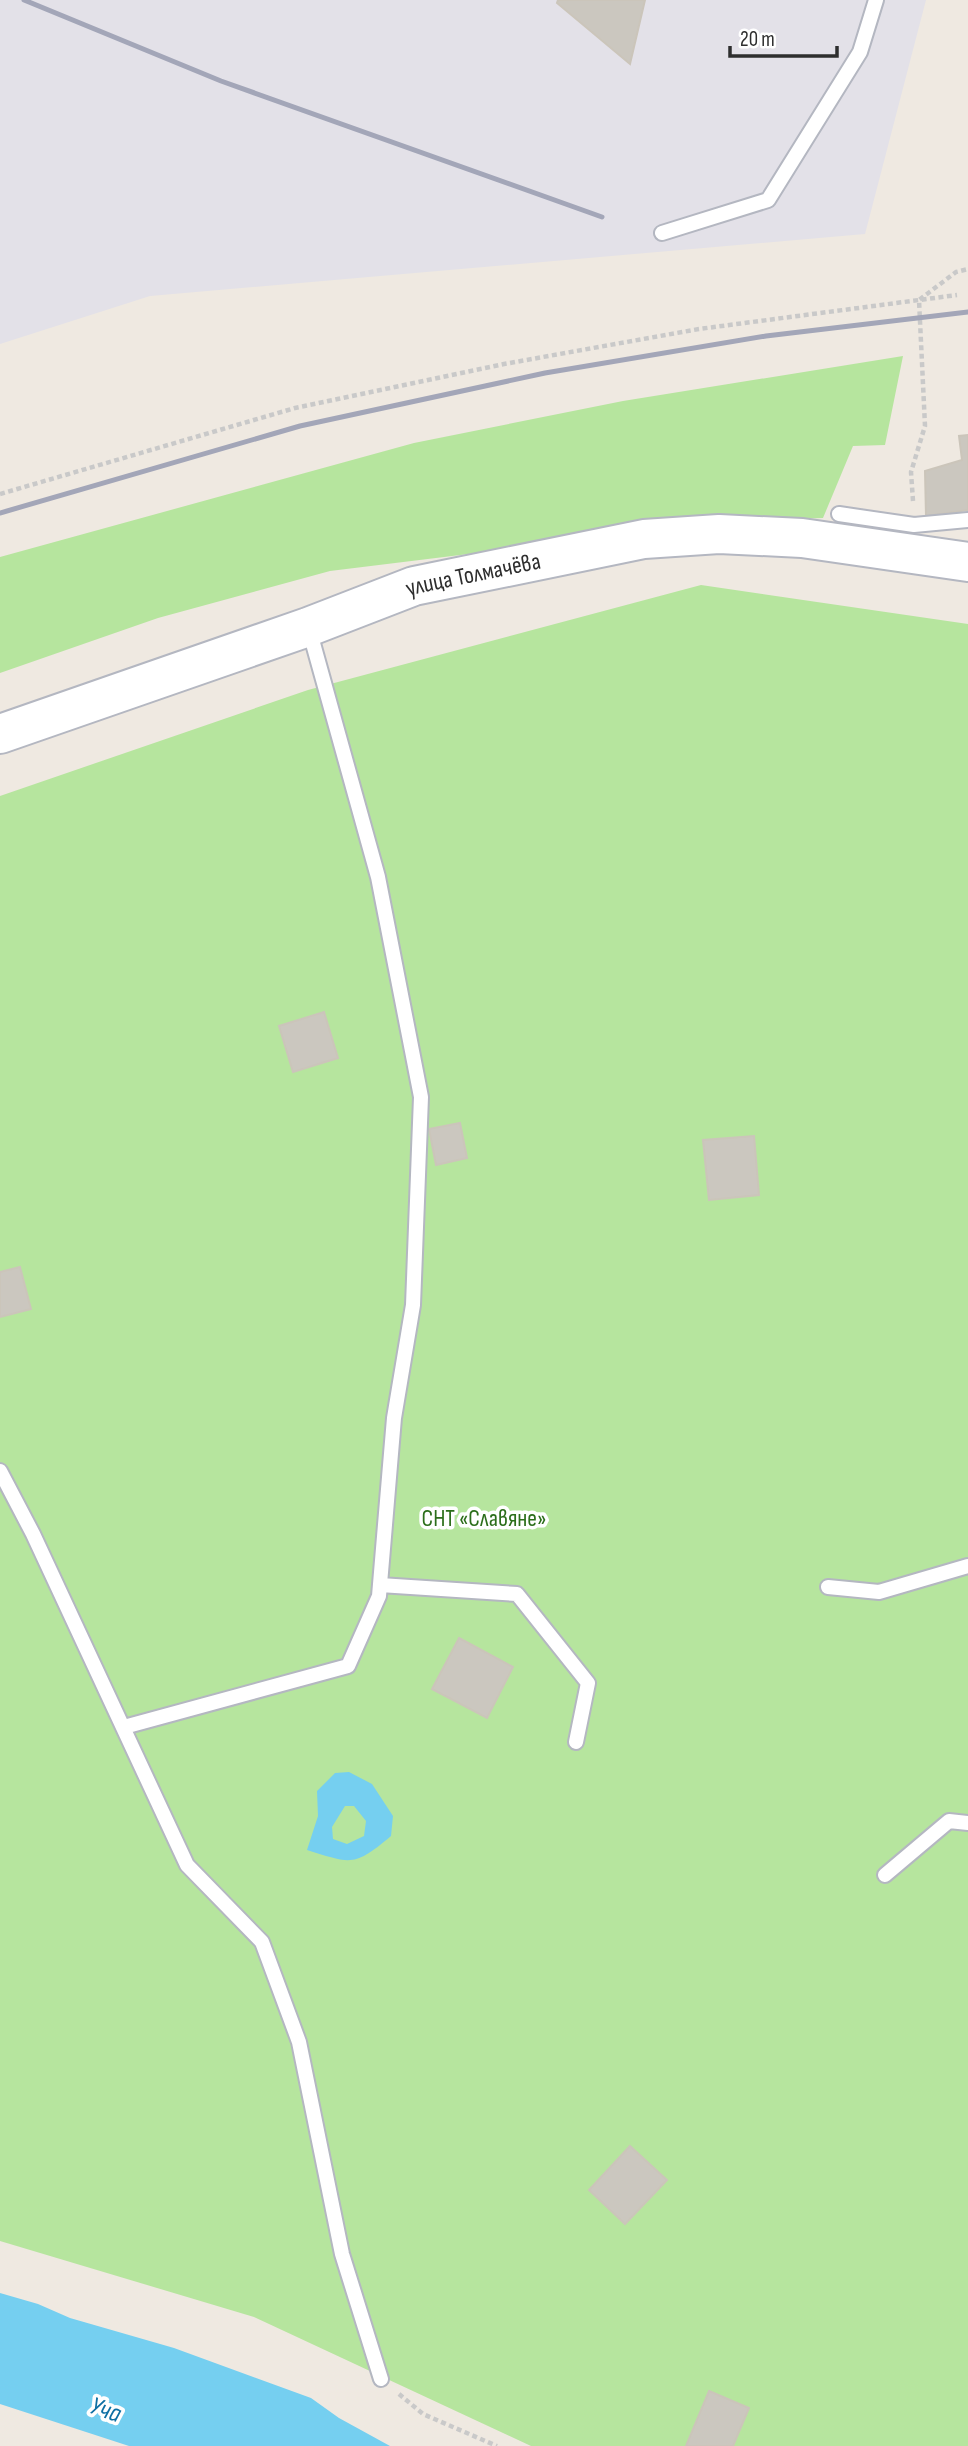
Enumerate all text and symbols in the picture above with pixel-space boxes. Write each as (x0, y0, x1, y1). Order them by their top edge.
scale bar (730, 14, 837, 58)
text: 20 m (740, 27, 775, 52)
street label: улица Толмачёва (401, 547, 543, 603)
park label: СНТ «Славяне» (422, 1504, 547, 1533)
water label: Уча (86, 2391, 126, 2430)

